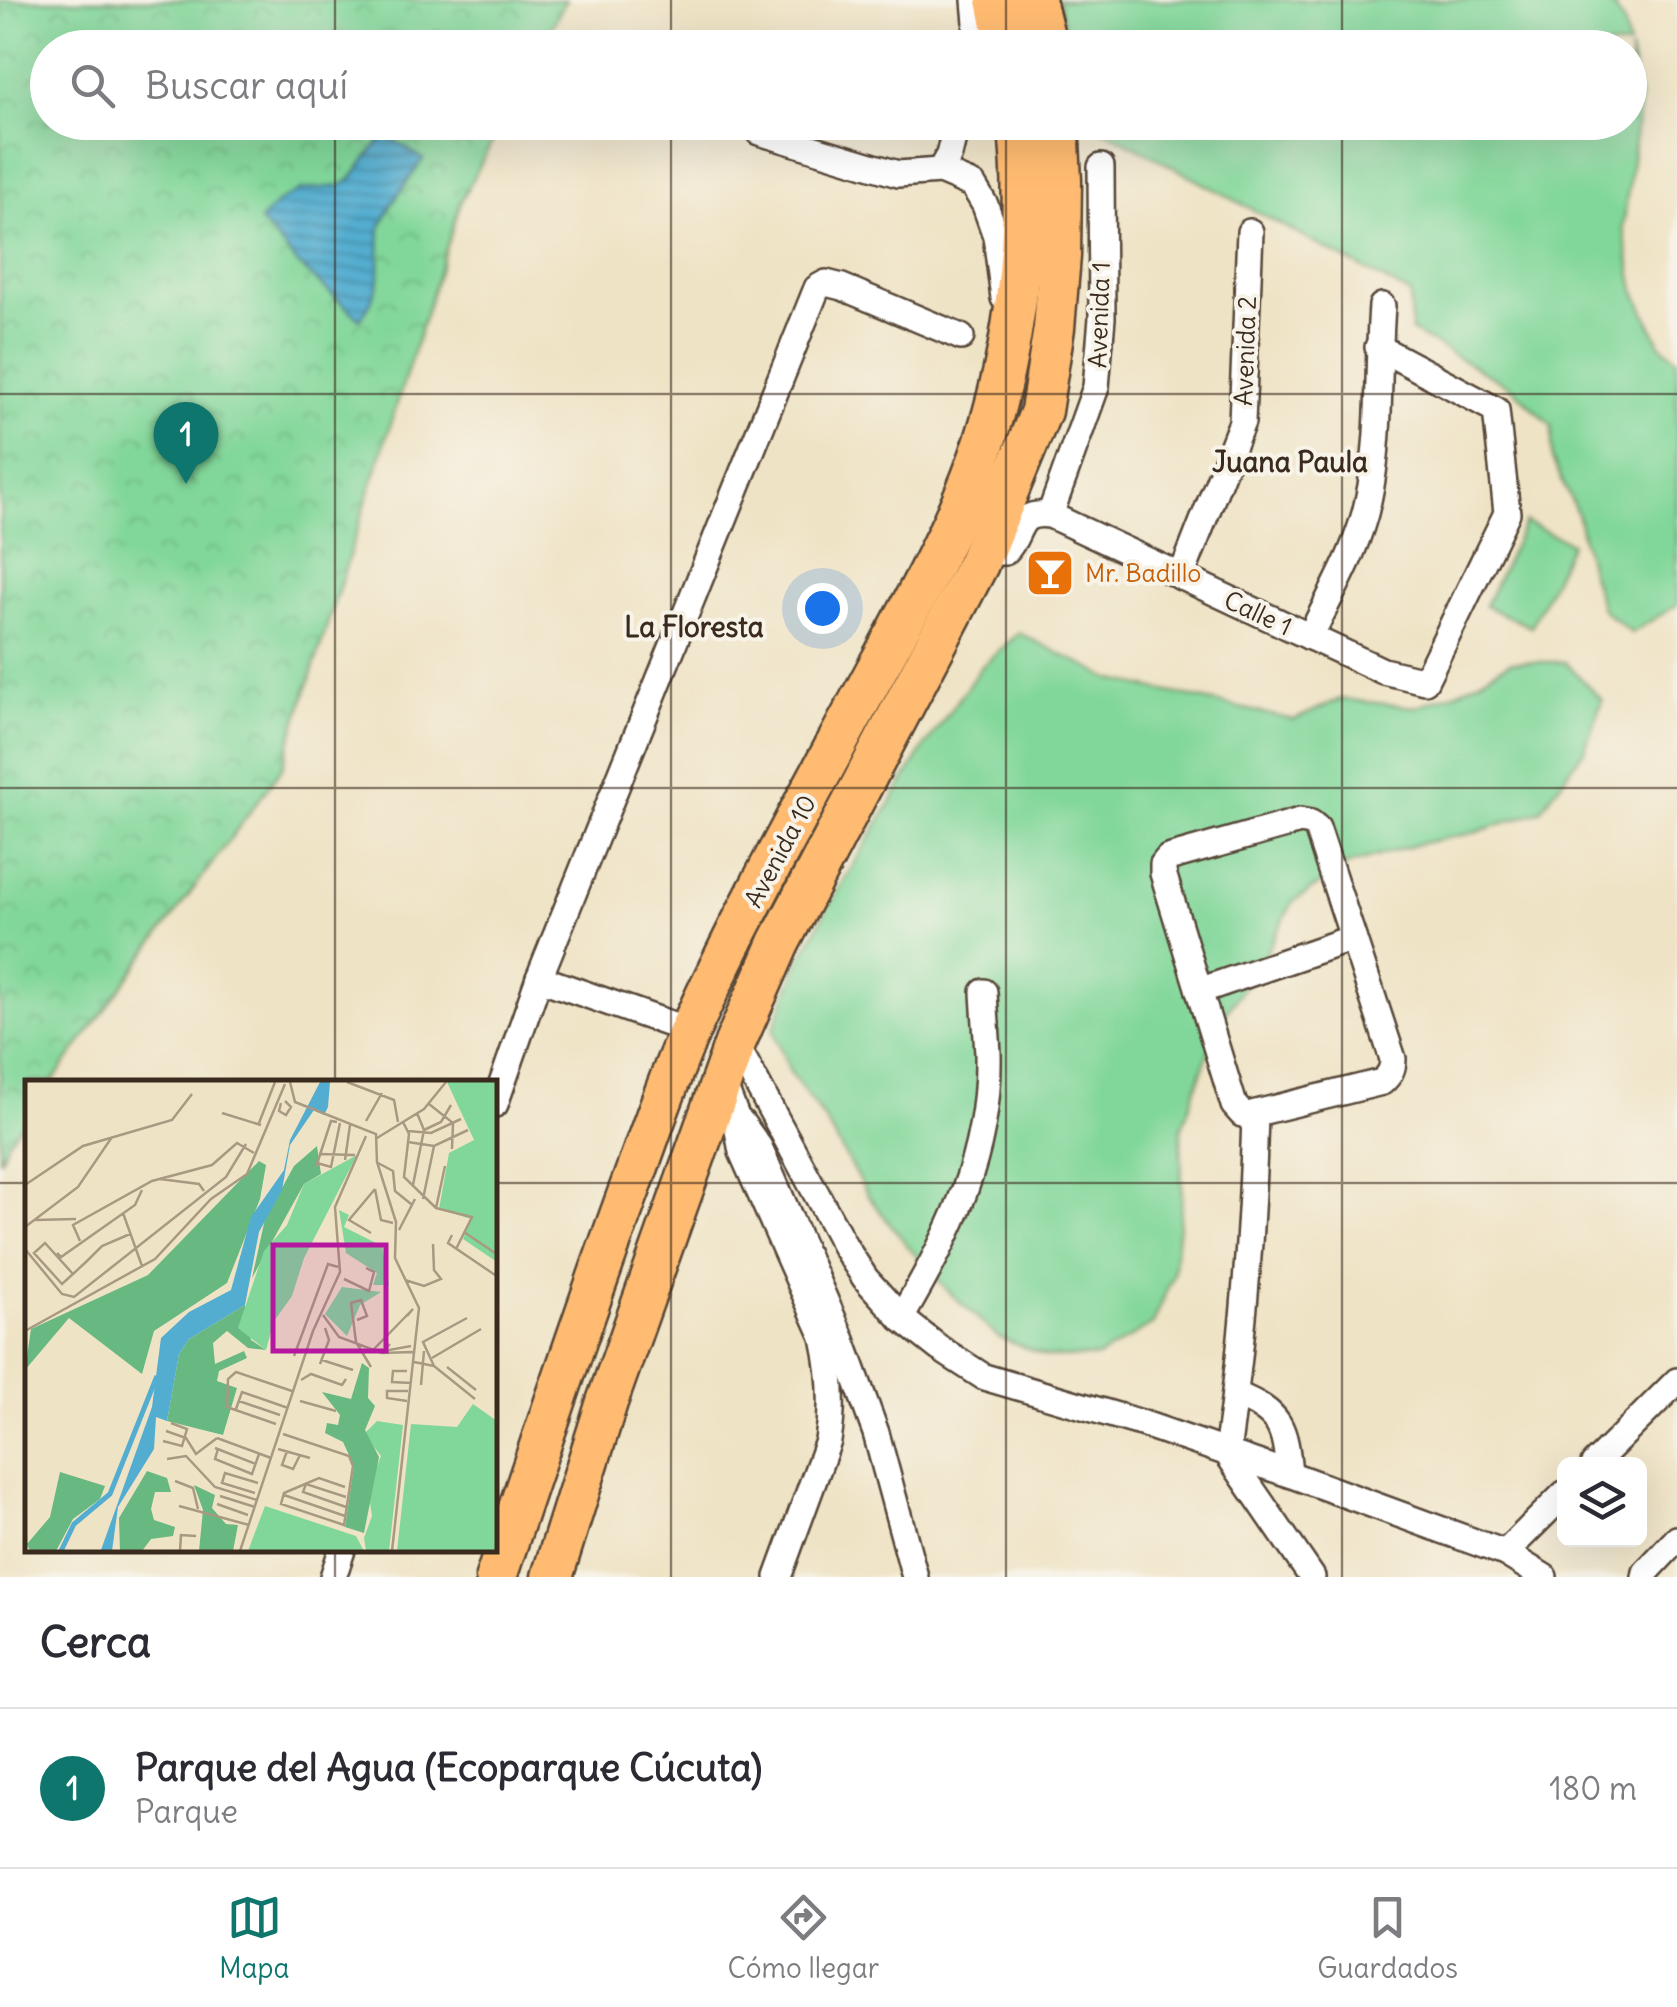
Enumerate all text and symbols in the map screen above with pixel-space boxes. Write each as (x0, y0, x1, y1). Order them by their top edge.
search box (30, 30, 1647, 140)
icon: search (65, 58, 120, 113)
text: Buscar aquí (145, 62, 348, 109)
street label: Avenida 1 (1081, 261, 1117, 369)
street label: Avenida 2 (1227, 295, 1263, 407)
pin: 1 (154, 402, 218, 484)
district label: Juana Paula (1212, 444, 1368, 480)
bar icon: Mr. Badillo (1024, 547, 1076, 599)
place label: Mr. Badillo (1085, 557, 1201, 589)
your location (797, 583, 848, 634)
street label: Calle 1 (1219, 583, 1297, 643)
district label: La Floresta (624, 609, 764, 645)
street label: Avenida 10 (737, 789, 823, 913)
inset map (25, 1080, 498, 1552)
map controls (1557, 1457, 1647, 1547)
button: layers (1557, 1457, 1647, 1547)
text: Cerca (40, 1616, 151, 1668)
text: Parque del Agua (Ecoparque Cúcuta) (135, 1744, 762, 1791)
text: 1 (66, 1768, 79, 1809)
text: 180 m (1549, 1768, 1637, 1809)
text: Parque (135, 1791, 238, 1832)
tab: Mapa (219, 1890, 289, 1986)
tab: Cómo llegar (728, 1890, 879, 1986)
tab: Guardados (1317, 1890, 1458, 1986)

